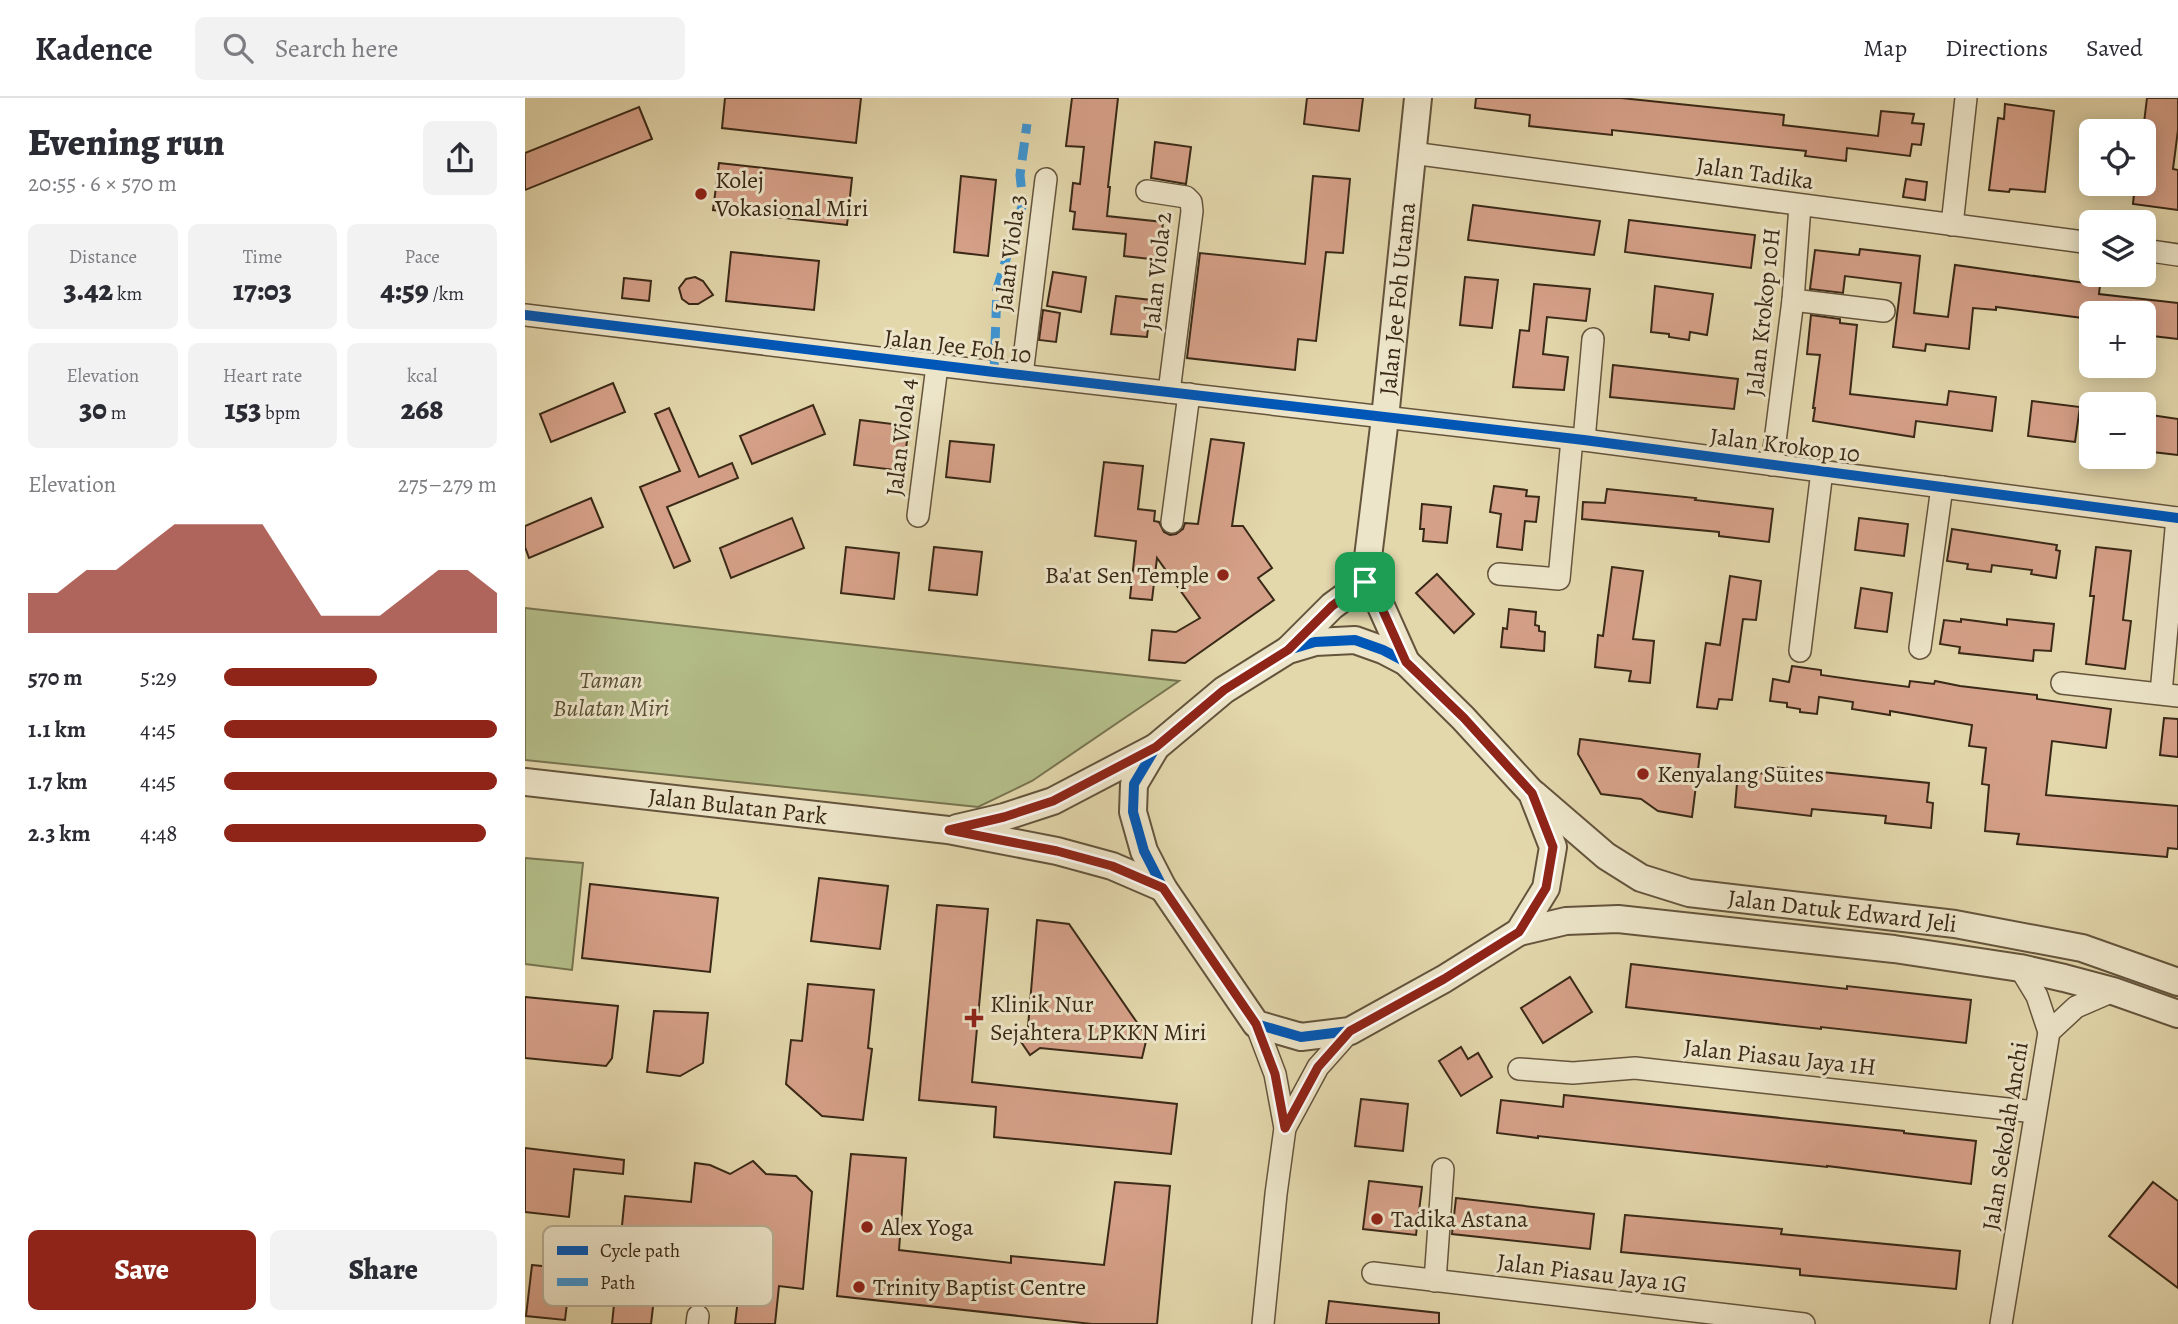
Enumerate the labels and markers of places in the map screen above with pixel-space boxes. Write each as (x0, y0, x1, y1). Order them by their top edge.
place label: Kolej Vokasional Miri (714, 164, 869, 224)
marker: Kolej Vokasional Miri (693, 186, 709, 202)
pin (1335, 552, 1395, 612)
place label: Ba'at Sen Temple (1045, 559, 1209, 591)
marker: Ba'at Sen Temple (1215, 567, 1231, 583)
place label: Kenyalang Suites (1657, 758, 1824, 790)
marker: Kenyalang Suites (1635, 766, 1651, 782)
place label: Klinik Nur Sejahtera LPKKN Miri (990, 988, 1206, 1048)
marker: Klinik Nur Sejahtera LPKKN Miri (964, 1008, 984, 1028)
place label: Tadika Astana (1391, 1203, 1529, 1235)
place label: Alex Yoga (880, 1211, 974, 1243)
marker: Tadika Astana (1369, 1211, 1385, 1227)
marker: Alex Yoga (859, 1219, 875, 1235)
place label: Trinity Baptist Centre (873, 1271, 1086, 1303)
marker: Trinity Baptist Centre (851, 1279, 867, 1295)

